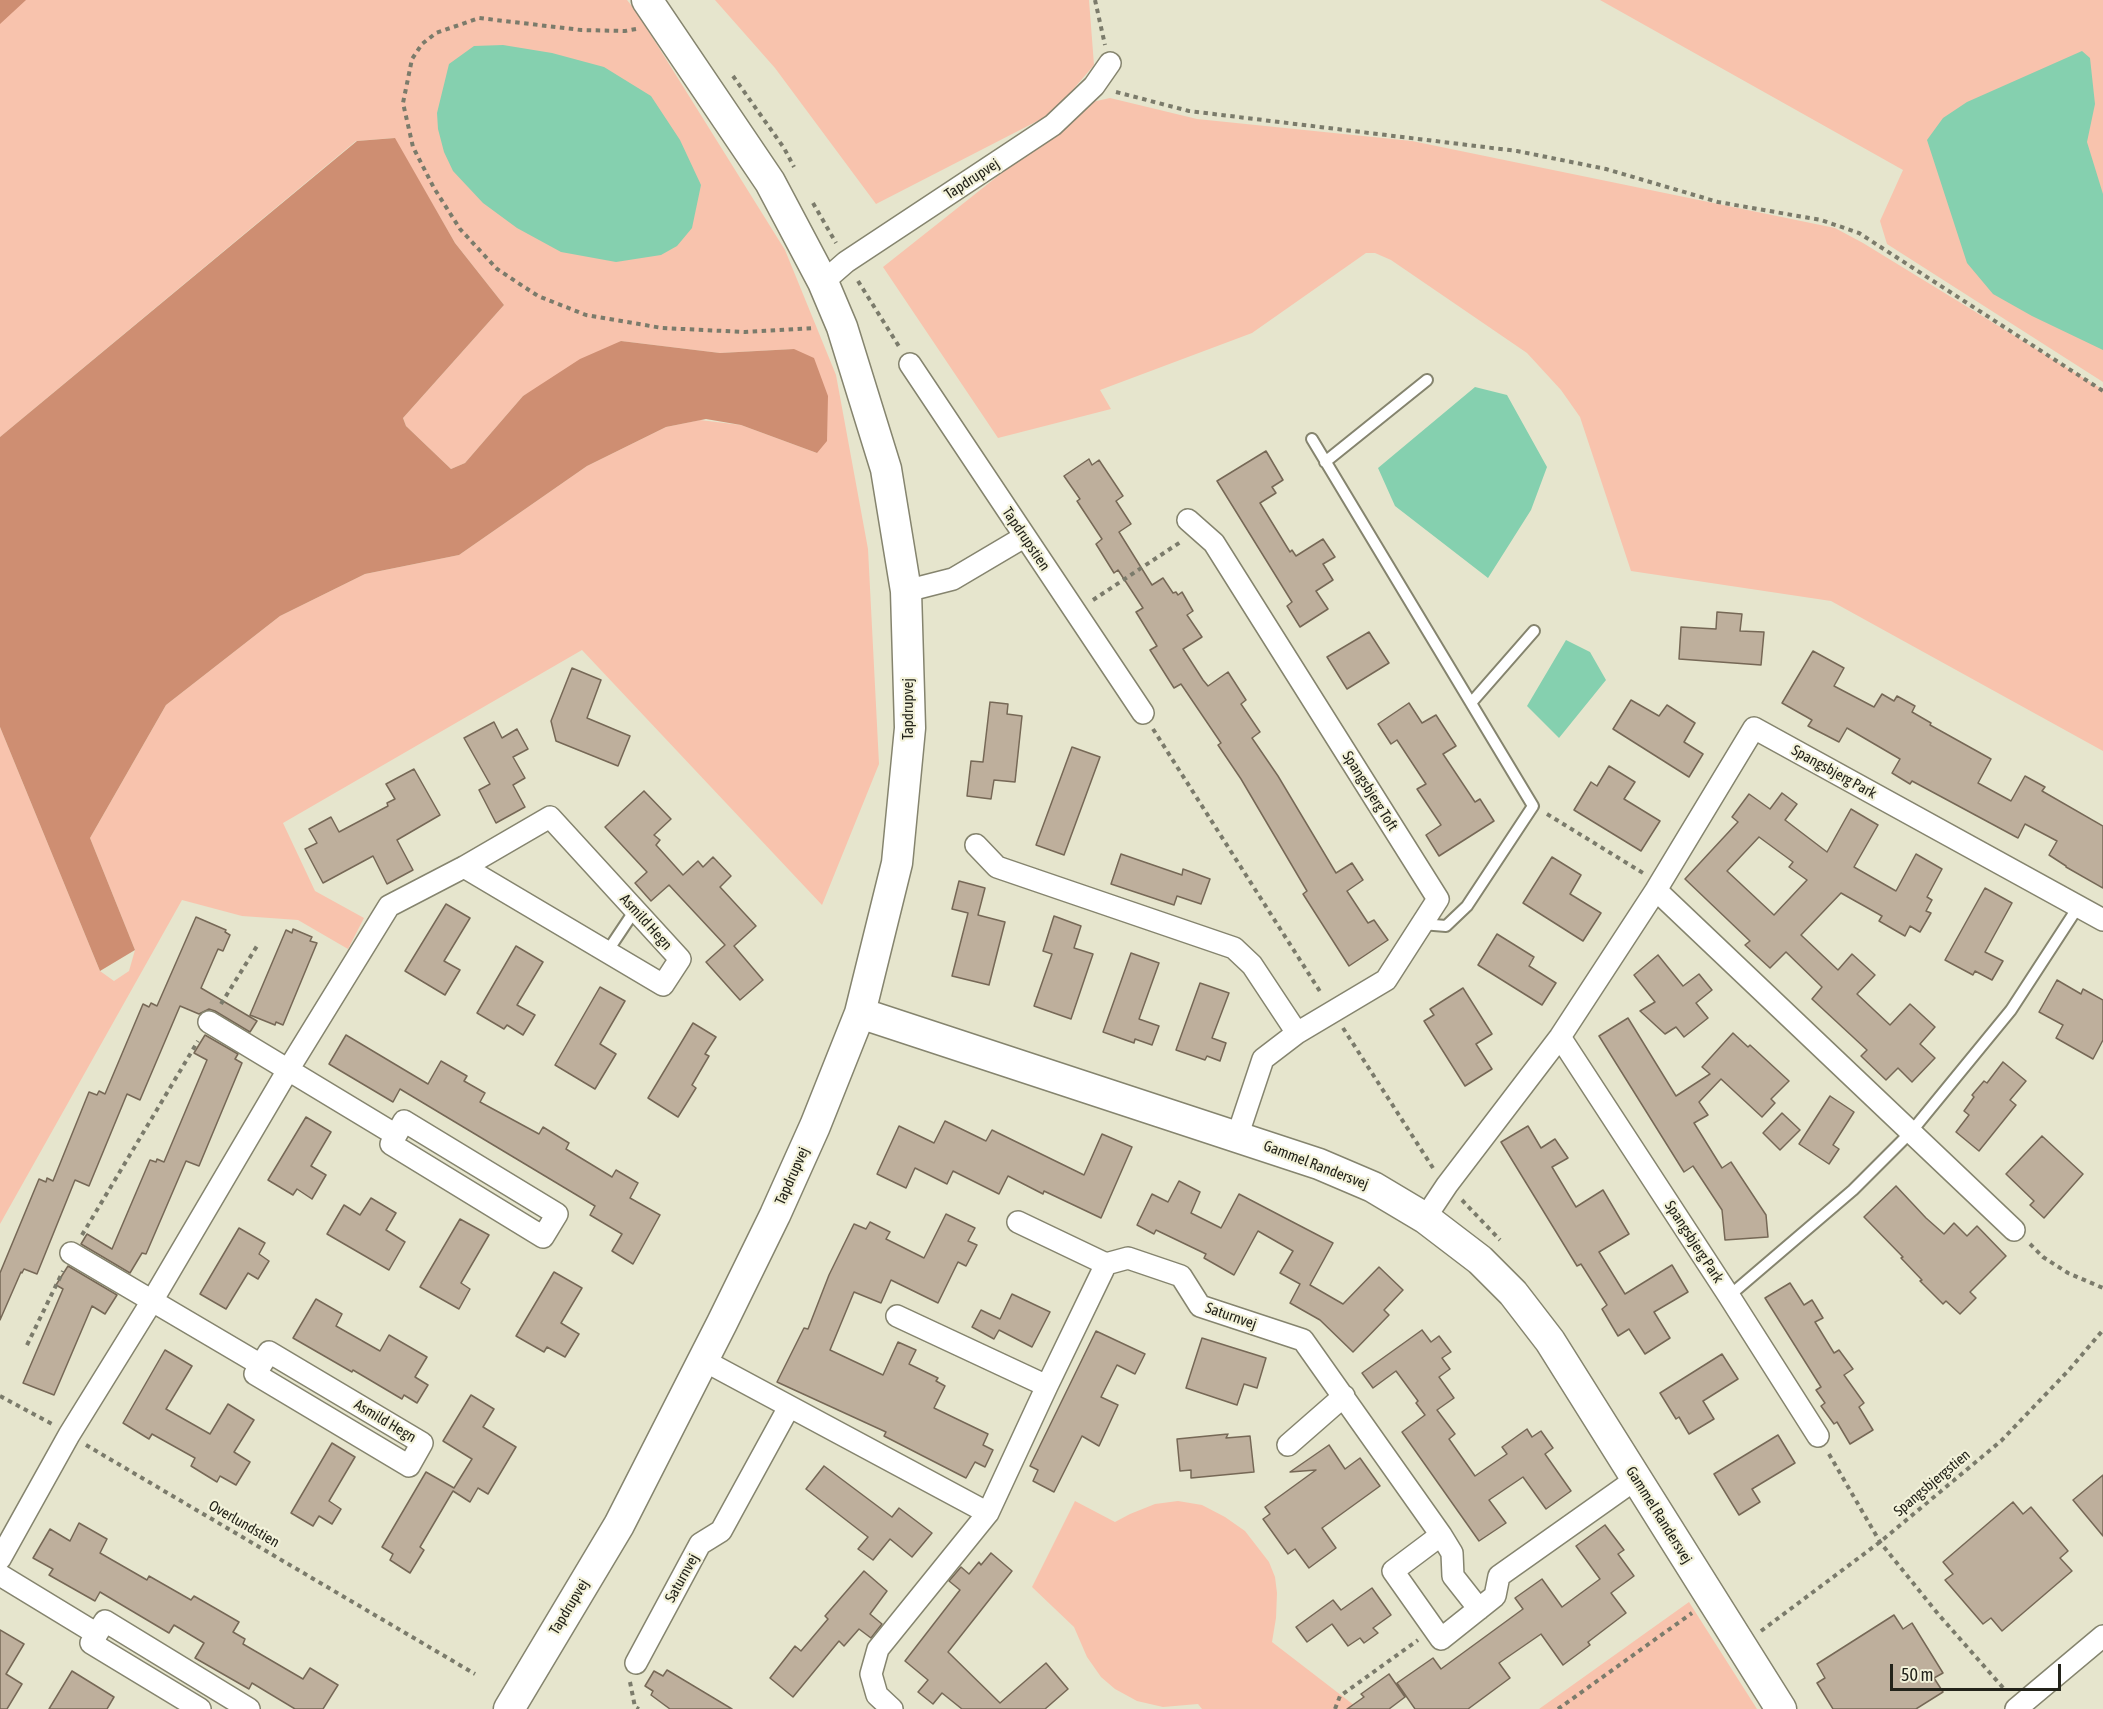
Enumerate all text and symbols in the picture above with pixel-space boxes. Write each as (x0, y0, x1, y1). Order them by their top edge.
street label: Tapdrupvej (941, 155, 1003, 203)
street label: Tapdrupstien (998, 504, 1054, 574)
street label: Tapdrupvej (899, 678, 917, 740)
street label: Spangsbjerg Park (1788, 741, 1880, 803)
street label: Spangsbjerg Toft (1338, 748, 1402, 834)
street label: Asmild Hegn (616, 890, 676, 954)
street label: Gammel Randersvej (1261, 1137, 1371, 1193)
street label: Tapdrupvej (771, 1144, 813, 1208)
street label: Spangsbjerg Park (1661, 1198, 1727, 1286)
street label: Saturnvej (1203, 1299, 1259, 1333)
street label: Asmild Hegn (351, 1395, 419, 1447)
street label: Spangsbjergstien (1890, 1446, 1974, 1520)
street label: Gammel Randersvej (1622, 1463, 1696, 1567)
street label: Overlundstien (205, 1497, 283, 1551)
street label: Saturnvej (661, 1551, 703, 1605)
street label: Tapdrupvej (545, 1576, 593, 1638)
scale bar (1893, 1652, 2064, 1690)
text: 50 m (1901, 1664, 1933, 1685)

